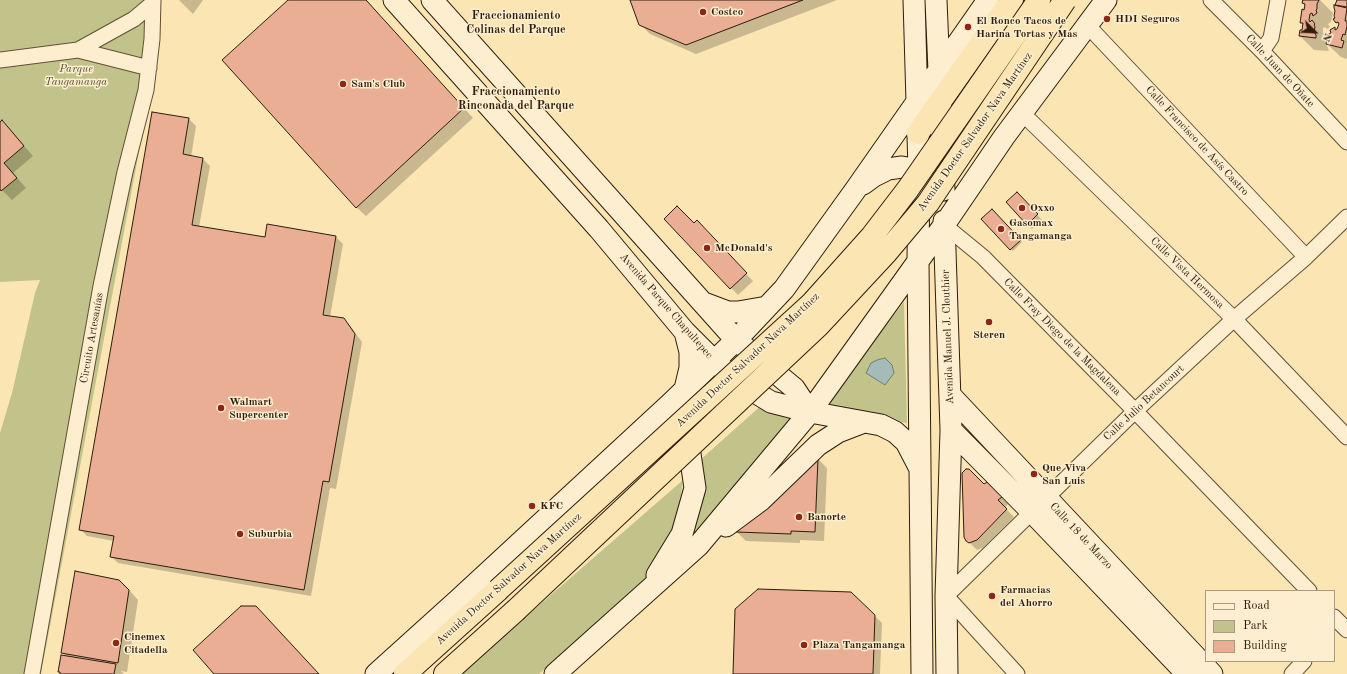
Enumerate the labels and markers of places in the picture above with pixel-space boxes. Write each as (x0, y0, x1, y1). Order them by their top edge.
place label: Costco (711, 5, 743, 19)
marker: Costco (698, 7, 708, 17)
place label: HDI Seguros (1115, 12, 1180, 26)
place label: El Ronco Tacos de Harina Tortas y Mas (976, 14, 1077, 40)
marker: HDI Seguros (1102, 14, 1112, 24)
marker: El Ronco Tacos de Harina Tortas y Mas (963, 22, 973, 32)
place label: Sam's Club (351, 77, 405, 91)
marker: Sam's Club (338, 79, 348, 89)
place label: Oxxo (1030, 201, 1054, 215)
marker: Oxxo (1017, 203, 1027, 213)
place label: Gasomax Tangamanga (1009, 216, 1072, 242)
marker: Gasomax Tangamanga (996, 224, 1006, 234)
place label: McDonald's (715, 241, 773, 255)
marker: McDonald's (702, 243, 712, 253)
marker: Steren (984, 317, 994, 327)
place label: Steren (973, 328, 1005, 342)
place label: Walmart Supercenter (229, 395, 288, 421)
marker: Walmart Supercenter (216, 403, 226, 413)
place label: Que Viva San Luis (1042, 461, 1086, 487)
marker: Que Viva San Luis (1029, 469, 1039, 479)
place label: KFC (540, 499, 563, 513)
marker: KFC (527, 501, 537, 511)
place label: Banorte (807, 510, 846, 524)
marker: Banorte (794, 512, 804, 522)
place label: Suburbia (248, 527, 292, 541)
marker: Suburbia (235, 529, 245, 539)
place label: Farmacias del Ahorro (1000, 583, 1053, 609)
marker: Farmacias del Ahorro (987, 591, 997, 601)
place label: Cinemex Citadella (124, 630, 168, 656)
marker: Cinemex Citadella (111, 638, 121, 648)
place label: Plaza Tangamanga (812, 638, 905, 652)
marker: Plaza Tangamanga (799, 640, 809, 650)

